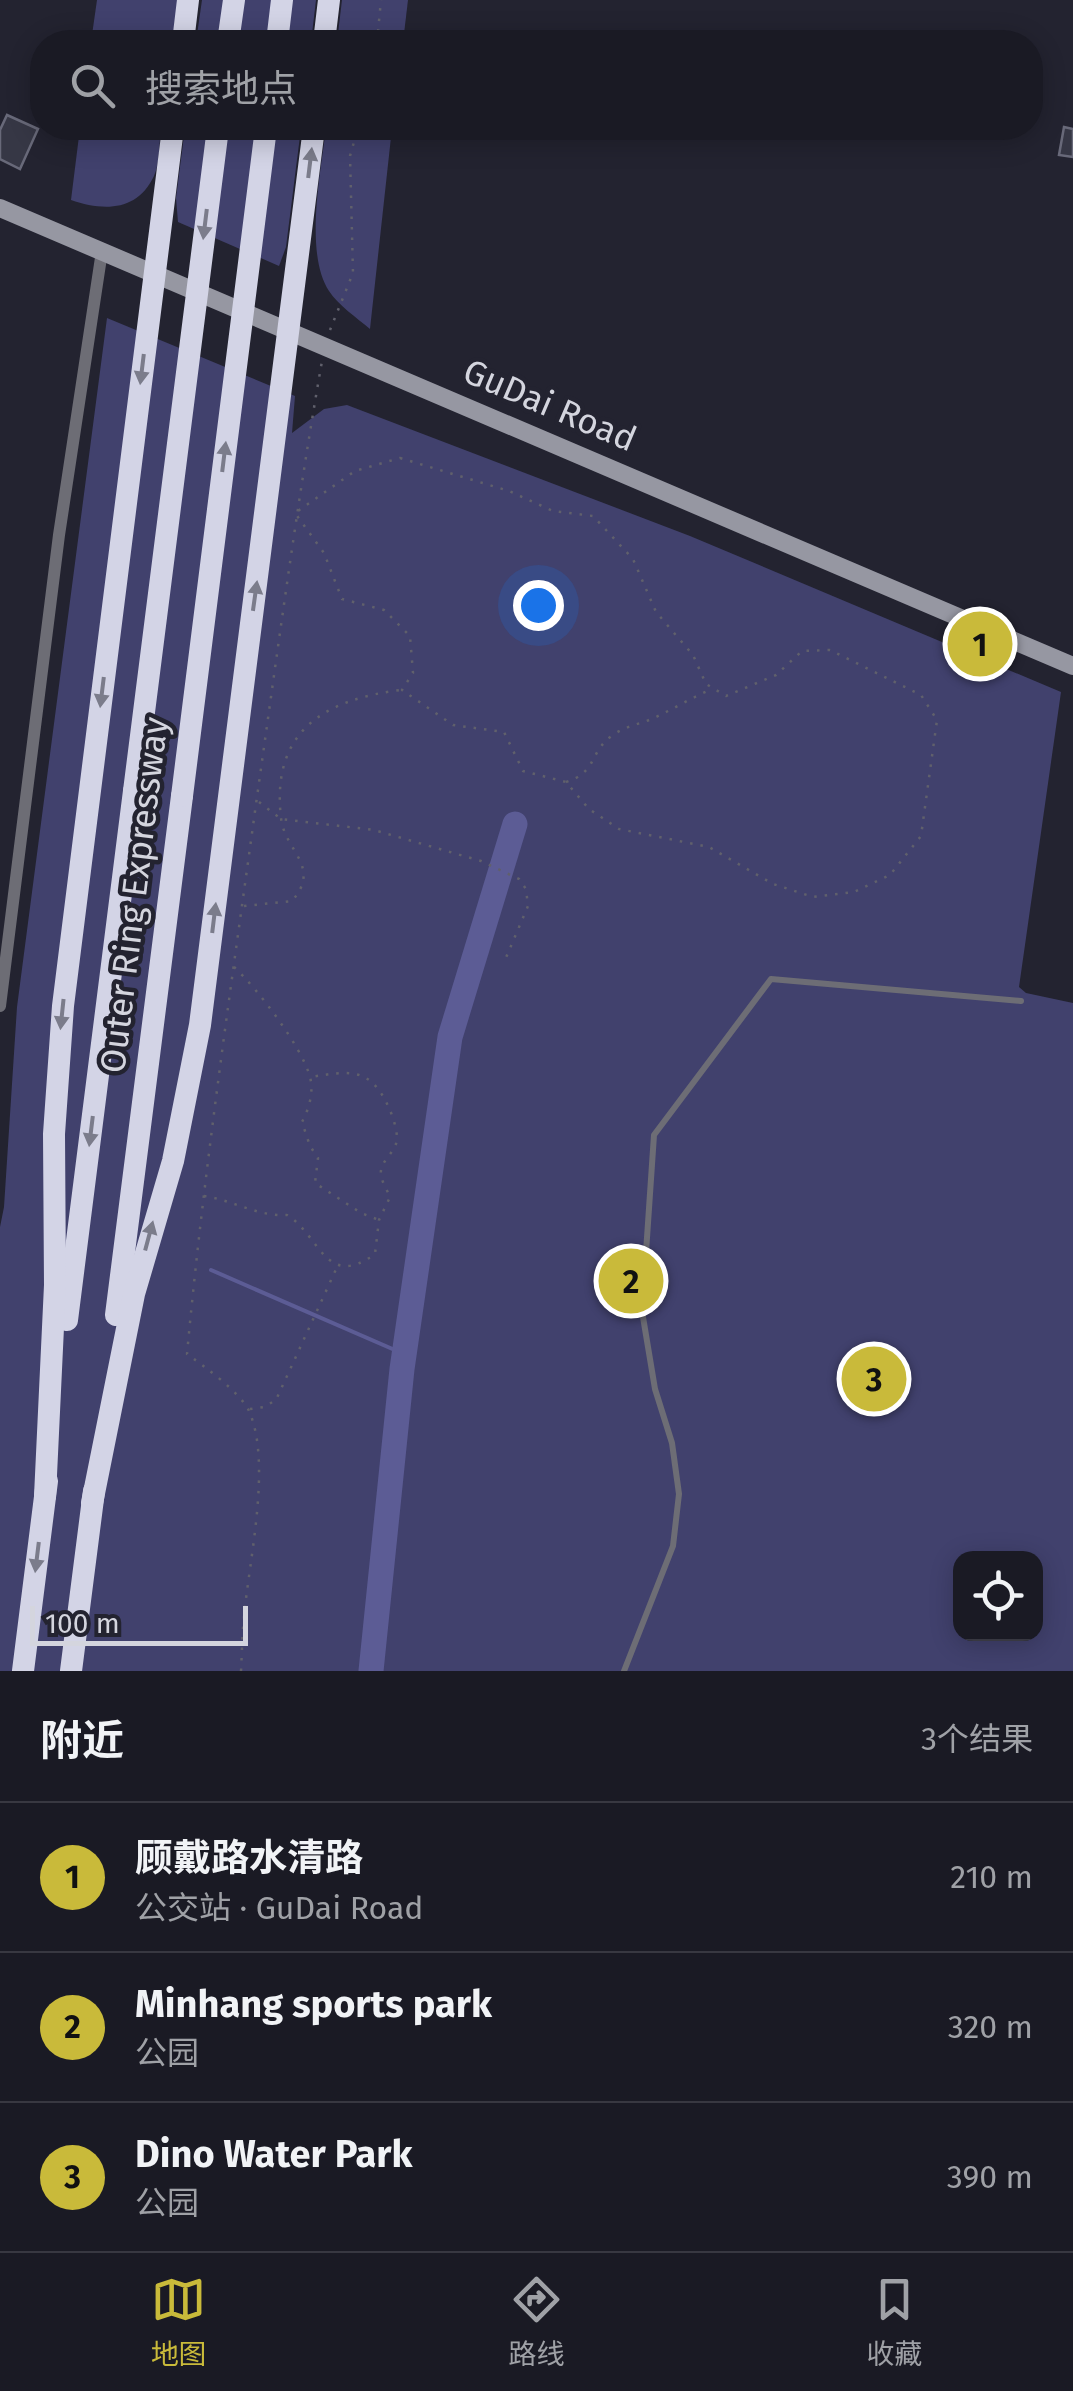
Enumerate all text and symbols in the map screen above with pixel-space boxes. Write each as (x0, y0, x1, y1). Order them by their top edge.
search box (30, 30, 1043, 140)
icon: search (65, 58, 120, 113)
text: 搜索地点 (145, 66, 297, 112)
one-way arrow (302, 147, 318, 179)
one-way arrow (197, 209, 213, 241)
street label: GuDai Road (457, 350, 643, 460)
one-way arrow (134, 354, 150, 386)
one-way arrow (217, 440, 233, 472)
one-way arrow (247, 580, 263, 611)
your location (513, 580, 564, 631)
pin: 1 (948, 606, 1012, 682)
one-way arrow (94, 676, 110, 708)
street label: Outer Ring Expressway (91, 715, 177, 1075)
one-way arrow (206, 902, 222, 934)
one-way arrow (54, 999, 70, 1031)
one-way arrow (83, 1115, 99, 1147)
one-way arrow (142, 1220, 158, 1251)
pin: 2 (598, 1244, 664, 1318)
pin: 3 (842, 1342, 906, 1416)
one-way arrow (29, 1542, 45, 1574)
map controls (953, 1551, 1043, 1641)
button: locate (953, 1551, 1043, 1641)
scale bar (30, 1601, 248, 1646)
text: 100 m (45, 1607, 120, 1640)
text: 附近 (40, 1716, 124, 1766)
text: 3个结果 (921, 1720, 1033, 1758)
text: 顾戴路水清路 (135, 1835, 363, 1881)
text: 1 (65, 1858, 80, 1896)
text: 210 m (950, 1858, 1033, 1896)
text: 公交站 · GuDai Road (135, 1889, 423, 1927)
text: Minhang sports park (135, 1981, 492, 2027)
text: 2 (64, 2008, 81, 2046)
text: 320 m (948, 2008, 1033, 2046)
text: 公园 (135, 2034, 199, 2072)
text: Dino Water Park (135, 2131, 413, 2177)
text: 3 (64, 2158, 81, 2196)
text: 390 m (947, 2158, 1033, 2196)
text: 公园 (135, 2184, 199, 2222)
tab: 地图 (151, 2272, 207, 2372)
tab: 路线 (508, 2272, 564, 2372)
tab: 收藏 (866, 2272, 922, 2372)

